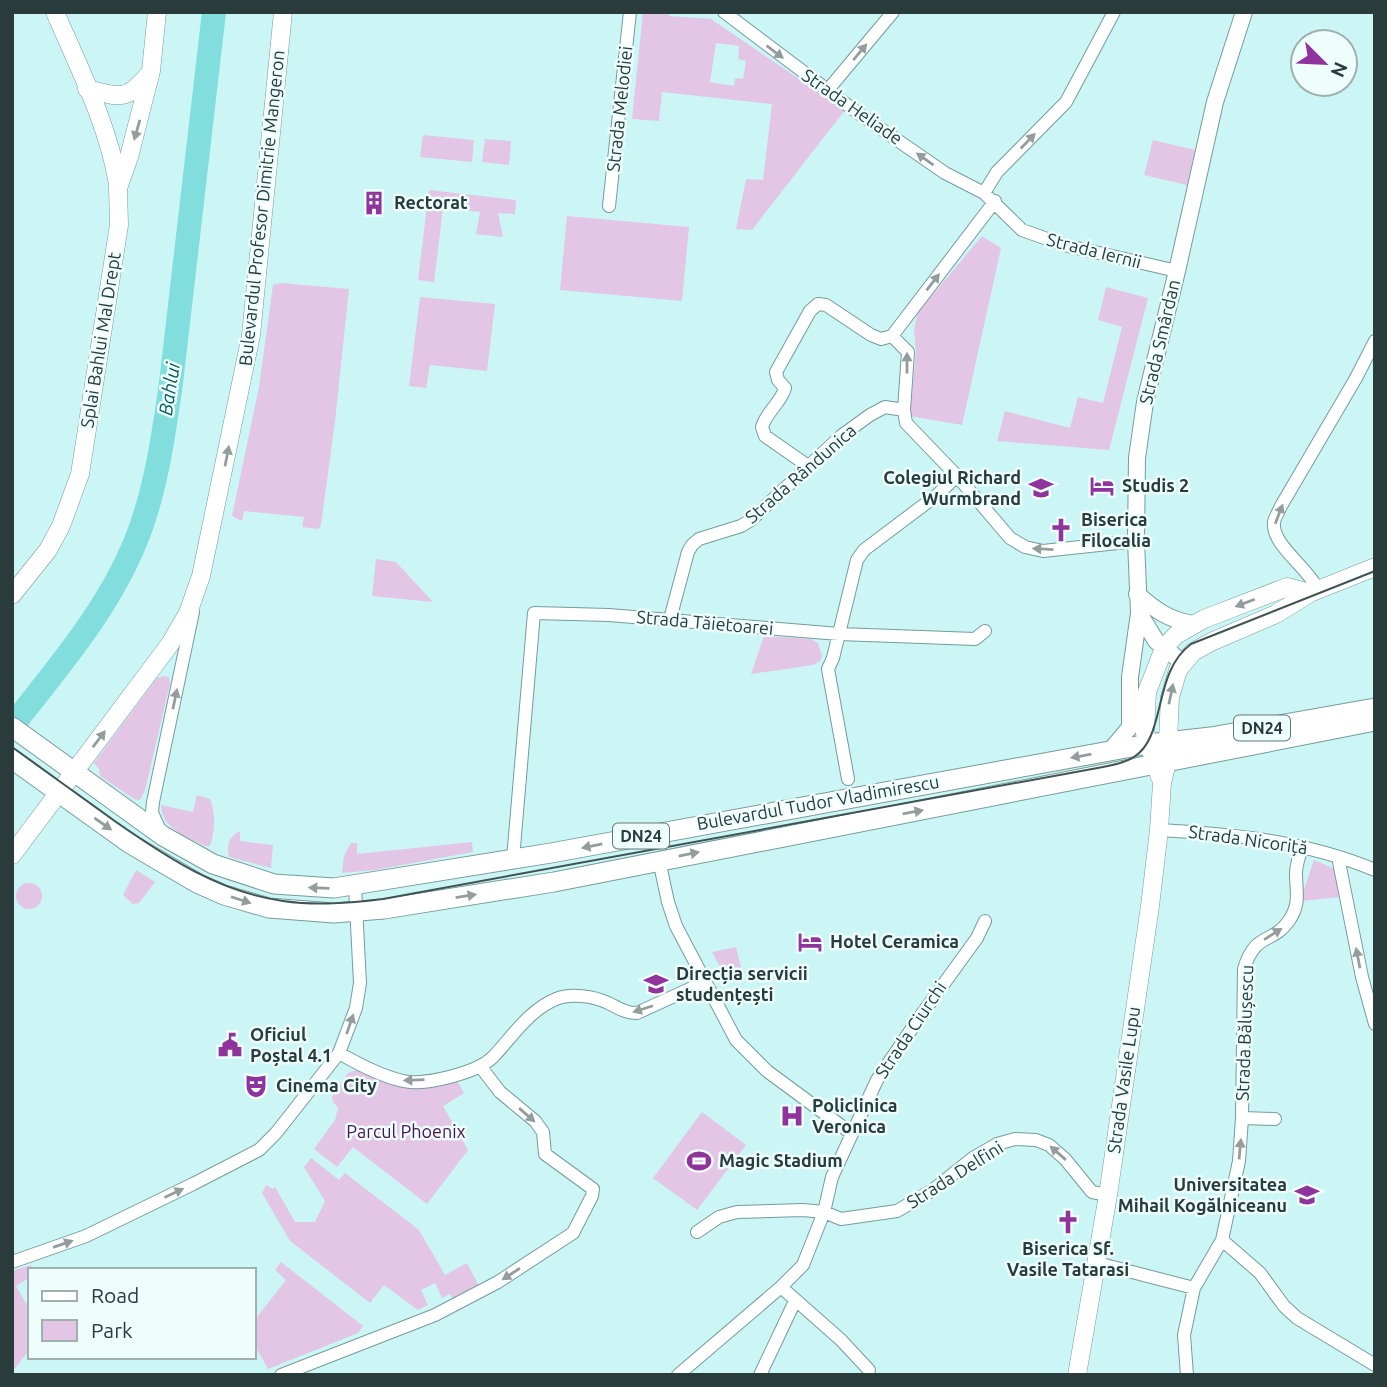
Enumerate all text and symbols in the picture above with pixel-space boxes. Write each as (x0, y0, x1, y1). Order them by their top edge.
north arrow (1289, 28, 1359, 98)
one-way arrow (852, 43, 867, 61)
one-way arrow (766, 44, 784, 59)
street label: Strada Melodiei (602, 45, 636, 173)
street label: Bulevardul Profesor Dimitrie Mangeron (234, 49, 288, 367)
text: N (1327, 59, 1352, 81)
street label: Strada Heliade (799, 64, 907, 148)
one-way arrow (131, 120, 141, 141)
one-way arrow (1019, 133, 1035, 150)
one-way arrow (916, 152, 934, 166)
building icon: Rectorat (360, 189, 388, 217)
place label: Rectorat (394, 192, 468, 212)
street label: Strada Iernii (1045, 229, 1144, 271)
street label: Splai Bahlui Mal Drept (76, 251, 124, 429)
one-way arrow (926, 273, 940, 291)
street label: Strada Smârdan (1135, 277, 1183, 406)
one-way arrow (901, 352, 913, 374)
water label: Bahlui (154, 360, 184, 417)
street label: Strada Rândunica (741, 420, 860, 527)
one-way arrow (221, 445, 232, 467)
place label: Colegiul Richard Wurmbrand (883, 467, 1021, 508)
hotel icon: Studis 2 (1088, 472, 1116, 500)
school or university icon: Colegiul Richard Wurmbrand (1027, 474, 1055, 502)
place label: Studis 2 (1122, 475, 1189, 495)
one-way arrow (1274, 503, 1285, 524)
place label: Biserica Filocalia (1081, 509, 1151, 550)
church icon: Biserica Filocalia (1047, 516, 1075, 544)
one-way arrow (1032, 543, 1054, 554)
one-way arrow (1235, 598, 1256, 609)
street label: Strada Tăietoarei (636, 606, 774, 638)
one-way arrow (1166, 683, 1177, 705)
one-way arrow (169, 688, 180, 710)
road number: DN24 (1234, 716, 1290, 740)
one-way arrow (92, 730, 106, 748)
one-way arrow (1070, 751, 1092, 762)
street label: Bulevardul Tudor Vladimirescu (695, 771, 941, 833)
one-way arrow (902, 806, 924, 817)
one-way arrow (94, 817, 112, 831)
street label: Strada Nicoriță (1187, 821, 1309, 857)
road number: DN24 (613, 824, 669, 848)
one-way arrow (581, 840, 603, 851)
one-way arrow (678, 848, 700, 859)
one-way arrow (308, 882, 330, 893)
one-way arrow (455, 891, 477, 902)
one-way arrow (230, 895, 251, 906)
one-way arrow (1263, 927, 1282, 940)
hotel icon: Hotel Ceramica (796, 928, 824, 956)
place label: Hotel Ceramica (830, 931, 959, 951)
one-way arrow (1352, 947, 1363, 969)
place label: Direcția servicii studențești (676, 963, 808, 1005)
street label: Strada Bălușescu (1232, 964, 1256, 1101)
school or university icon: Direcția servicii studențești (642, 970, 670, 998)
street label: Strada Ciurchi (871, 977, 950, 1081)
one-way arrow (632, 1004, 653, 1015)
street label: Strada Vasile Lupu (1103, 1005, 1143, 1155)
one-way arrow (345, 1014, 356, 1035)
place label: Oficiul Poștal 4.1 (250, 1024, 332, 1066)
public building icon: Oficiul Poștal 4.1 (216, 1031, 244, 1059)
theatre icon: Cinema City (242, 1072, 270, 1100)
place label: Cinema City (276, 1075, 377, 1095)
one-way arrow (403, 1075, 425, 1086)
place label: Policlinica Veronica (812, 1095, 898, 1136)
hospital icon: Policlinica Veronica (778, 1102, 806, 1130)
one-way arrow (518, 1107, 535, 1122)
park label: Parcul Phoenix (346, 1121, 466, 1141)
street label: Strada Delfini (903, 1137, 1006, 1212)
one-way arrow (1234, 1138, 1245, 1160)
one-way arrow (1049, 1146, 1066, 1161)
sports icon: Magic Stadium (685, 1147, 713, 1175)
place label: Magic Stadium (719, 1150, 843, 1170)
place label: Universitatea Mihail Kogălniceanu (1118, 1174, 1287, 1215)
school or university icon: Universitatea Mihail Kogălniceanu (1293, 1181, 1321, 1209)
one-way arrow (164, 1187, 184, 1199)
church icon: Biserica Sf. Vasile Tatarasi (1054, 1208, 1082, 1236)
one-way arrow (53, 1238, 74, 1249)
place label: Biserica Sf. Vasile Tatarasi (1007, 1238, 1129, 1279)
one-way arrow (502, 1267, 521, 1280)
legend (28, 1268, 256, 1359)
text: Road (91, 1283, 139, 1307)
text: Park (91, 1318, 133, 1342)

